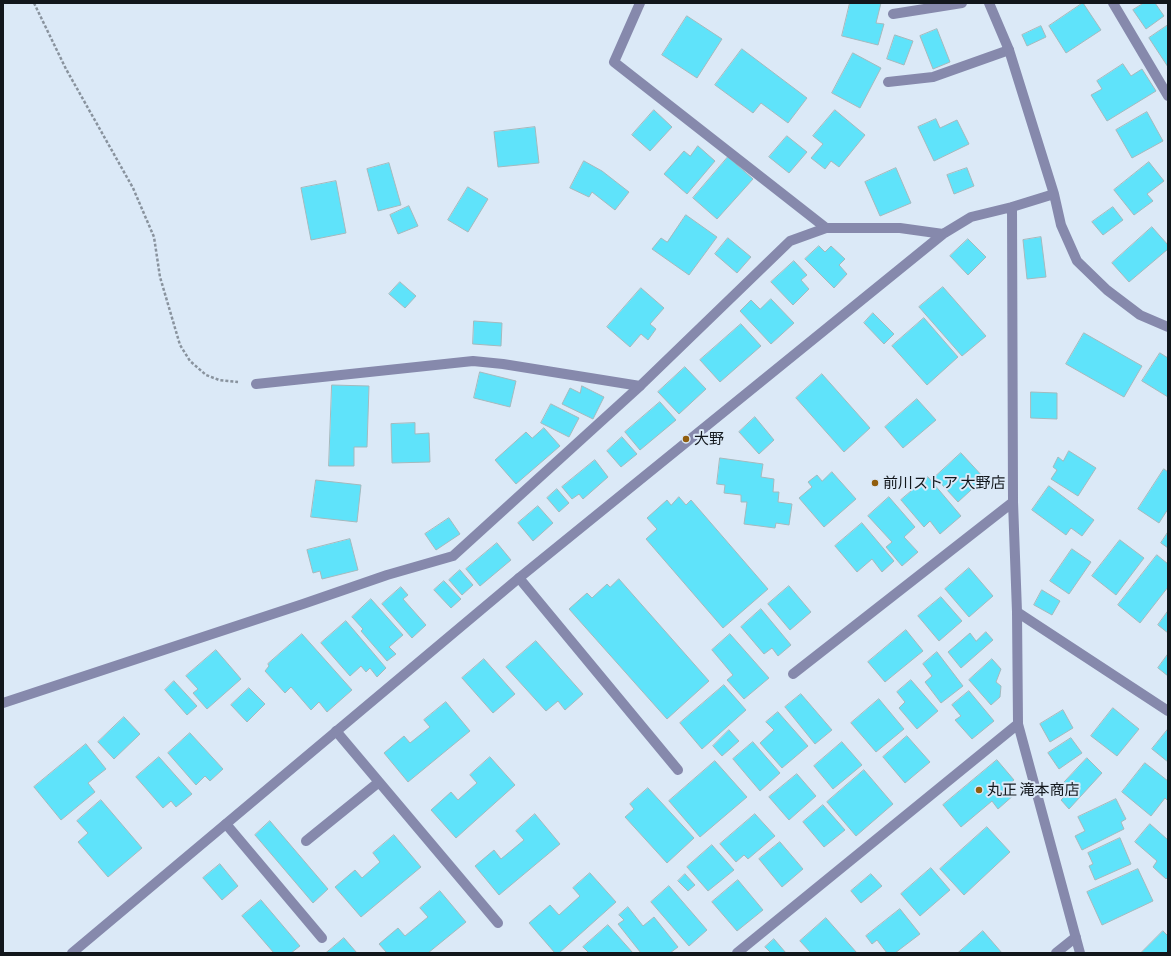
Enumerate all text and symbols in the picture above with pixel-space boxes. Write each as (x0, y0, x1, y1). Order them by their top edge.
place label: 大野 (694, 430, 724, 448)
marker: 大野 (681, 434, 691, 444)
place label: 前川ストア 大野店 (883, 474, 1005, 492)
marker: 前川ストア 大野店 (870, 478, 880, 488)
place label: 丸正 滝本商店 (987, 781, 1079, 799)
marker: 丸正 滝本商店 (974, 785, 984, 795)

